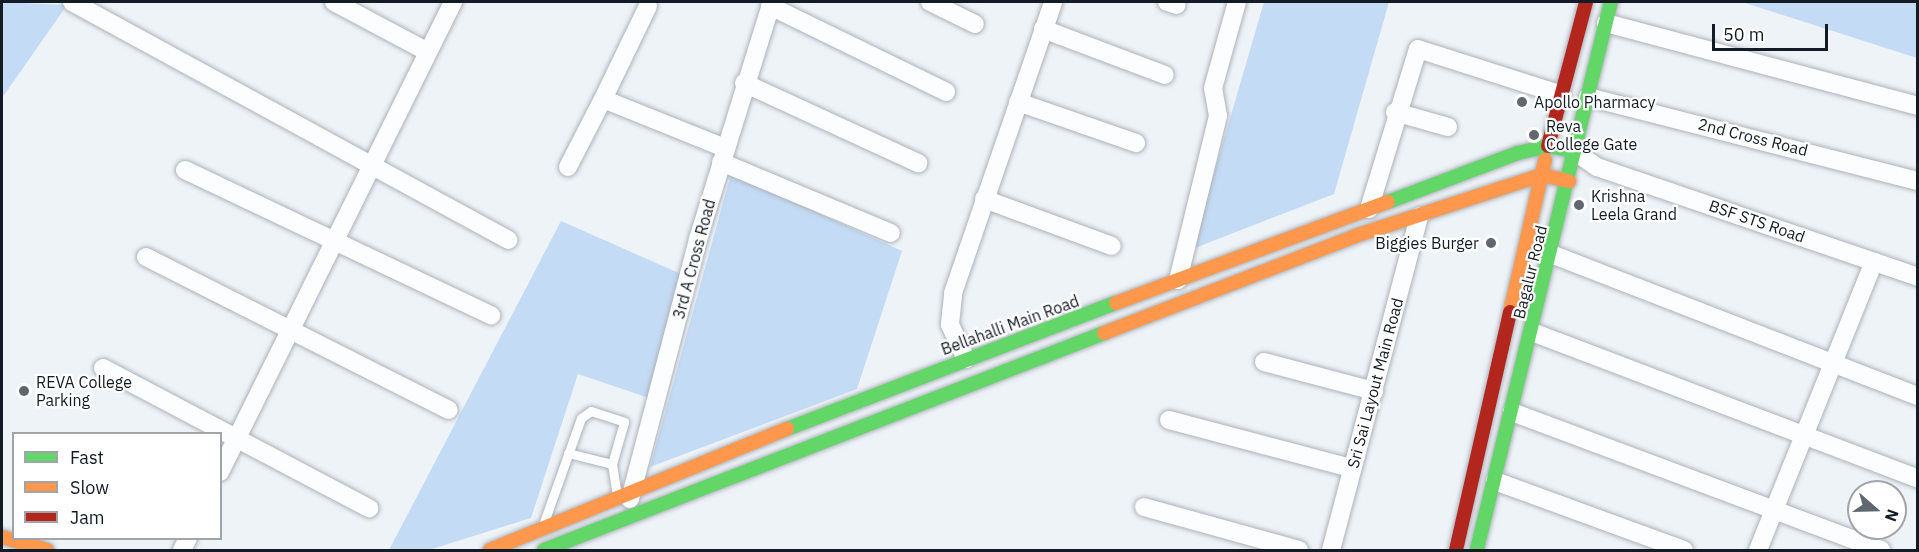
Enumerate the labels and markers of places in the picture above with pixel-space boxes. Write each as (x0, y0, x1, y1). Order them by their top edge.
place label: Apollo Pharmacy (1534, 92, 1656, 112)
marker: Apollo Pharmacy (1515, 95, 1529, 109)
place label: Reva College Gate (1546, 116, 1637, 154)
marker: Reva College Gate (1527, 128, 1541, 142)
place label: Krishna Leela Grand (1591, 186, 1677, 224)
marker: Krishna Leela Grand (1572, 198, 1586, 212)
place label: Biggies Burger (1375, 233, 1479, 253)
marker: Biggies Burger (1484, 236, 1498, 250)
place label: REVA College Parking (36, 372, 132, 410)
marker: REVA College Parking (17, 384, 31, 398)

